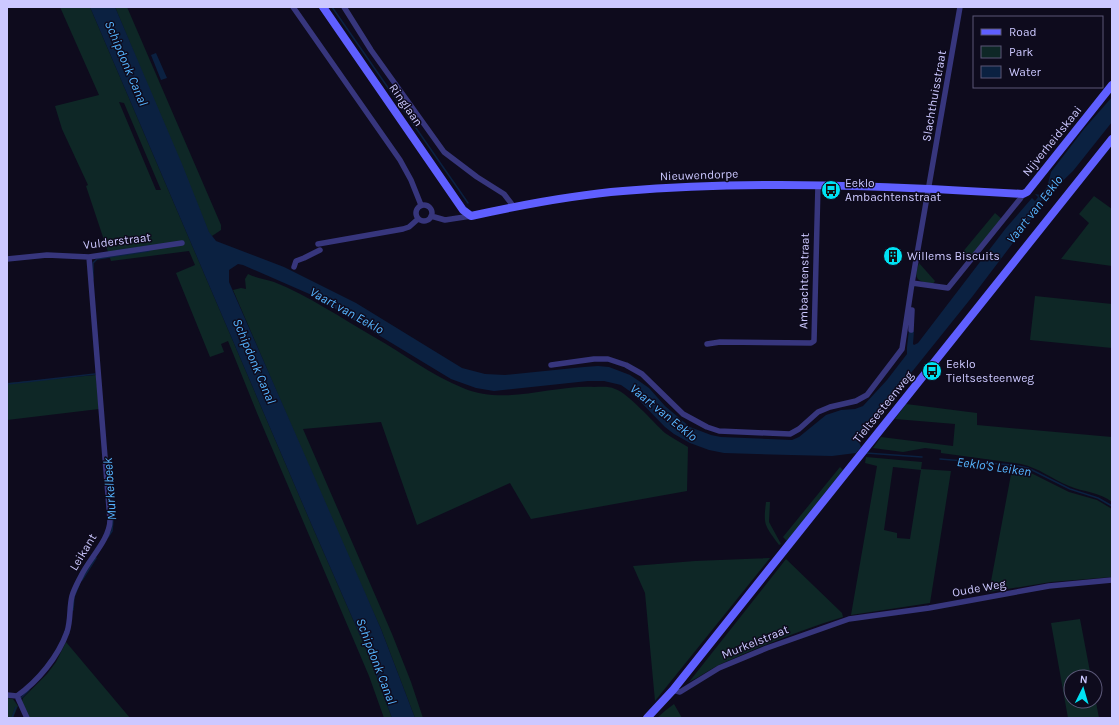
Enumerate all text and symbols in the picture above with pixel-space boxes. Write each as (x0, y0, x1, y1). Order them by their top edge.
legend (973, 16, 1103, 88)
water label: Schipdonk Canal (102, 18, 151, 108)
text: Road (1009, 25, 1037, 39)
text: Park (1009, 45, 1034, 59)
street label: Slachthuisstraat (919, 49, 949, 143)
text: Water (1009, 65, 1042, 79)
street label: Ringlaan (386, 81, 426, 129)
street label: Nijverheidskaai (1019, 103, 1085, 179)
street label: Nieuwendorpe (660, 167, 738, 183)
water label: Vaart van Eeklo (1003, 172, 1066, 246)
place label: Eeklo Ambachtenstraat (845, 176, 942, 204)
bus stop icon: Eeklo Ambachtenstraat (820, 179, 842, 201)
street label: Vulderstraat (82, 230, 152, 252)
street label: Ambachtenstraat (796, 232, 812, 329)
building icon: Willems Biscuits (882, 245, 904, 267)
place label: Willems Biscuits (907, 249, 1000, 263)
water label: Vaart van Eeklo (307, 284, 387, 337)
water label: Schipdonk Canal (230, 316, 279, 406)
place label: Eeklo Tieltsesteenweg (946, 357, 1034, 385)
bus stop icon: Eeklo Tieltsesteenweg (921, 360, 943, 382)
street label: Tieltsesteenweg (850, 368, 916, 446)
water label: Vaart van Eeklo (627, 381, 701, 444)
water label: Eeklo'S Leiken (956, 454, 1032, 479)
water label: Murkelbeek (100, 457, 119, 521)
street label: Leikant (67, 531, 100, 573)
street label: Oude Weg (951, 576, 1007, 600)
water label: Schipdonk Canal (353, 616, 400, 706)
street label: Murkelstraat (719, 622, 791, 662)
north arrow (1063, 669, 1103, 709)
text: N (1079, 673, 1088, 686)

